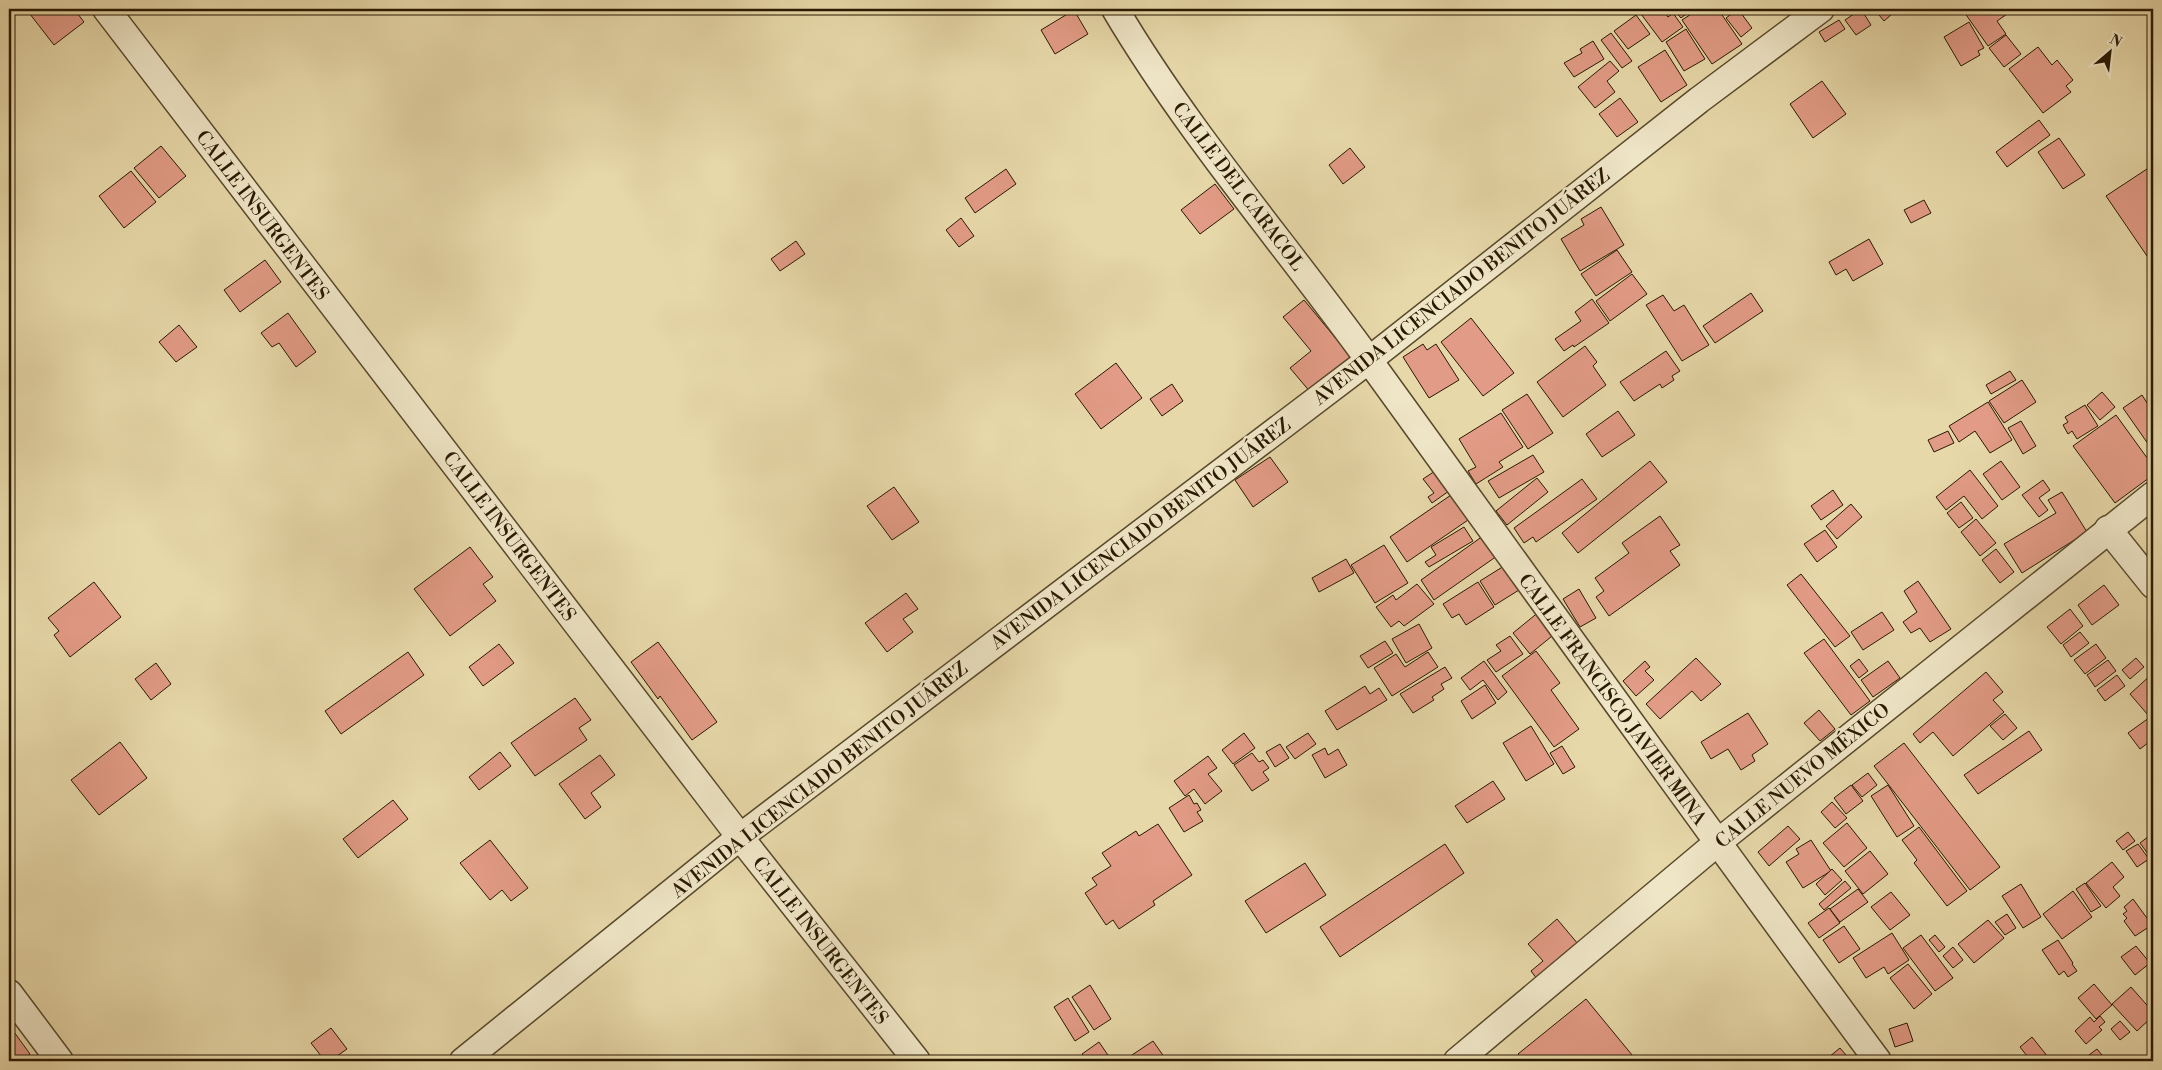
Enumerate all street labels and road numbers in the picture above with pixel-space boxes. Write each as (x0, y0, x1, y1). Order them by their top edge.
street label: CALLE DEL CARACOL (1167, 97, 1310, 276)
street label: CALLE INSURGENTES (190, 126, 334, 305)
street label: AVENIDA LICENCIADO BENITO JUÁREZ (1307, 163, 1615, 411)
street label: AVENIDA LICENCIADO BENITO JUÁREZ (984, 412, 1296, 655)
street label: CALLE INSURGENTES (437, 447, 581, 626)
street label: CALLE FRANCISCO JAVIER MINA (1513, 569, 1712, 831)
street label: AVENIDA LICENCIADO BENITO JUÁREZ (665, 656, 973, 904)
street label: CALLE NUEVO MÉXICO (1710, 697, 1895, 854)
street label: CALLE INSURGENTES (747, 852, 893, 1030)

